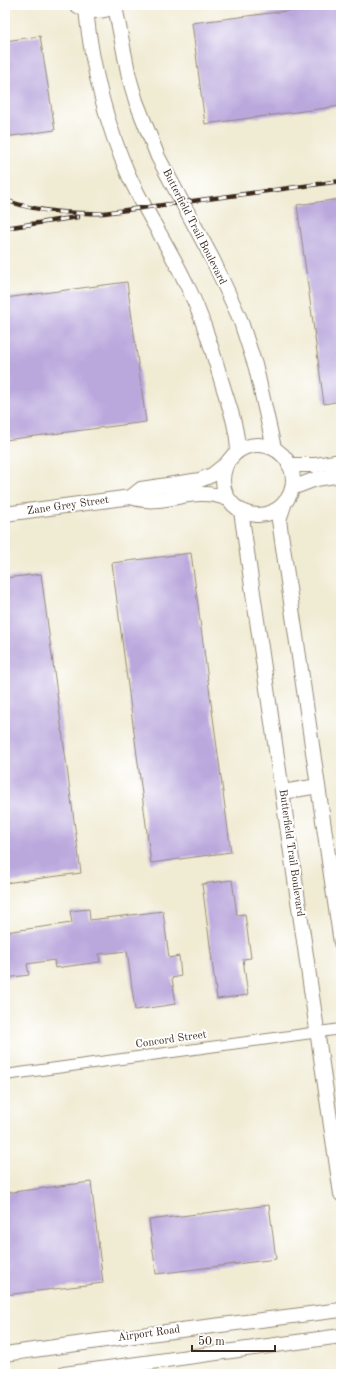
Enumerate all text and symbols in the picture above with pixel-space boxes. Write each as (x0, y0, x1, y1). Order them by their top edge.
street label: Butterfield Trail Boulevard (160, 167, 228, 287)
street label: Zane Grey Street (27, 495, 110, 517)
street label: Butterfield Trail Boulevard (277, 789, 305, 918)
street label: Concord Street (135, 1030, 207, 1050)
street label: Airport Road (117, 1324, 181, 1344)
scale bar (192, 1327, 275, 1353)
text: 50 m (198, 1335, 225, 1348)

